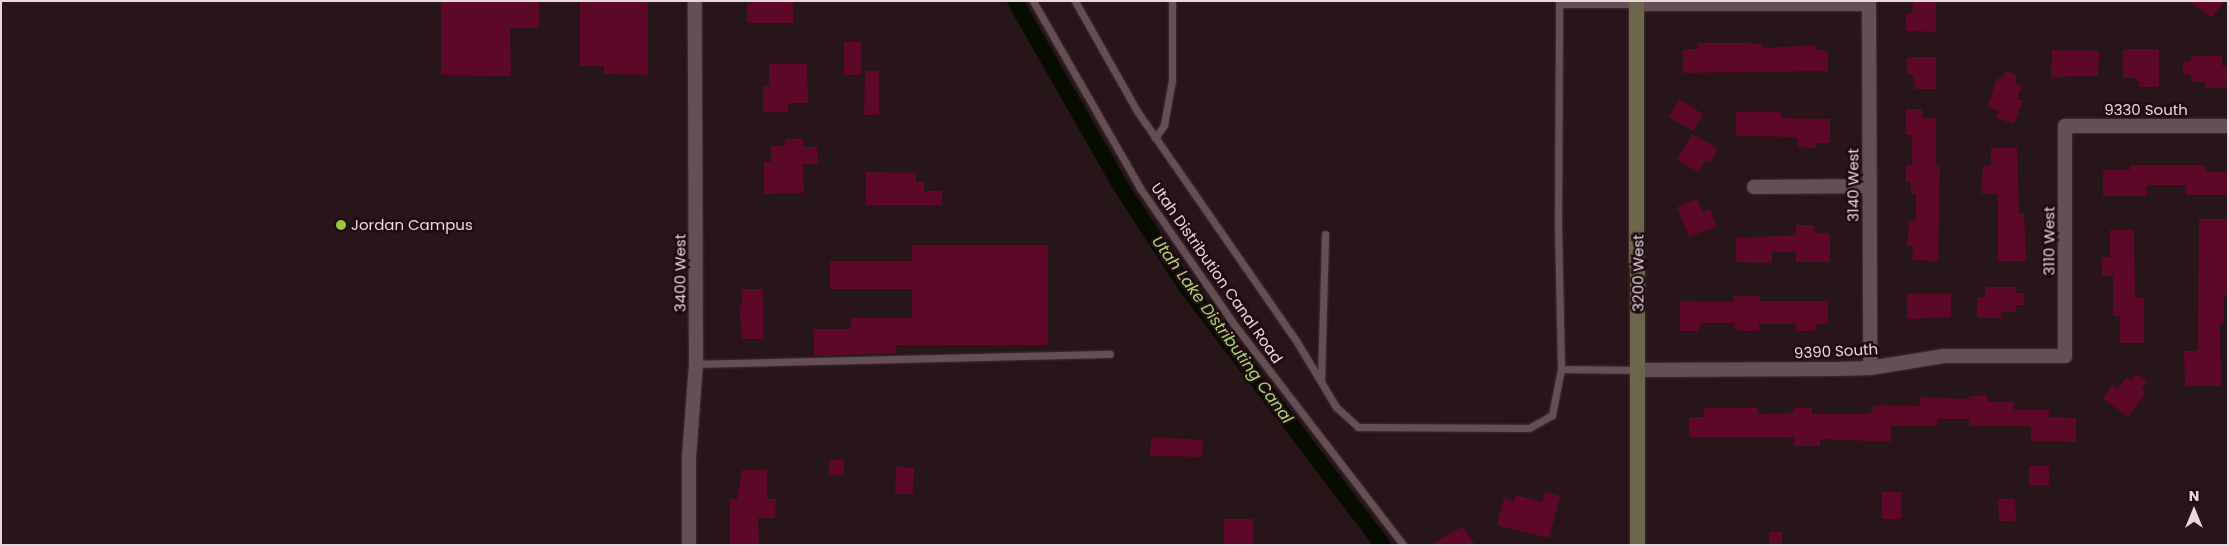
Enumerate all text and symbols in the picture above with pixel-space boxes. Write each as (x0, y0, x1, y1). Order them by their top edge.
street label: 9330 South (2104, 101, 2188, 119)
street label: 3140 West (1844, 148, 1862, 222)
street label: Utah Distribution Canal Road (1148, 179, 1286, 367)
street label: 3110 West (2040, 206, 2058, 276)
place label: Jordan Campus (351, 216, 473, 234)
marker: Jordan Campus (335, 219, 347, 231)
water label: Utah Lake Distributing Canal (1147, 232, 1297, 428)
street label: 3400 West (671, 234, 689, 312)
street label: 3200 West (1629, 234, 1647, 312)
street label: 9390 South (1793, 340, 1879, 362)
north arrow (2169, 486, 2219, 536)
text: N (2189, 486, 2199, 506)

